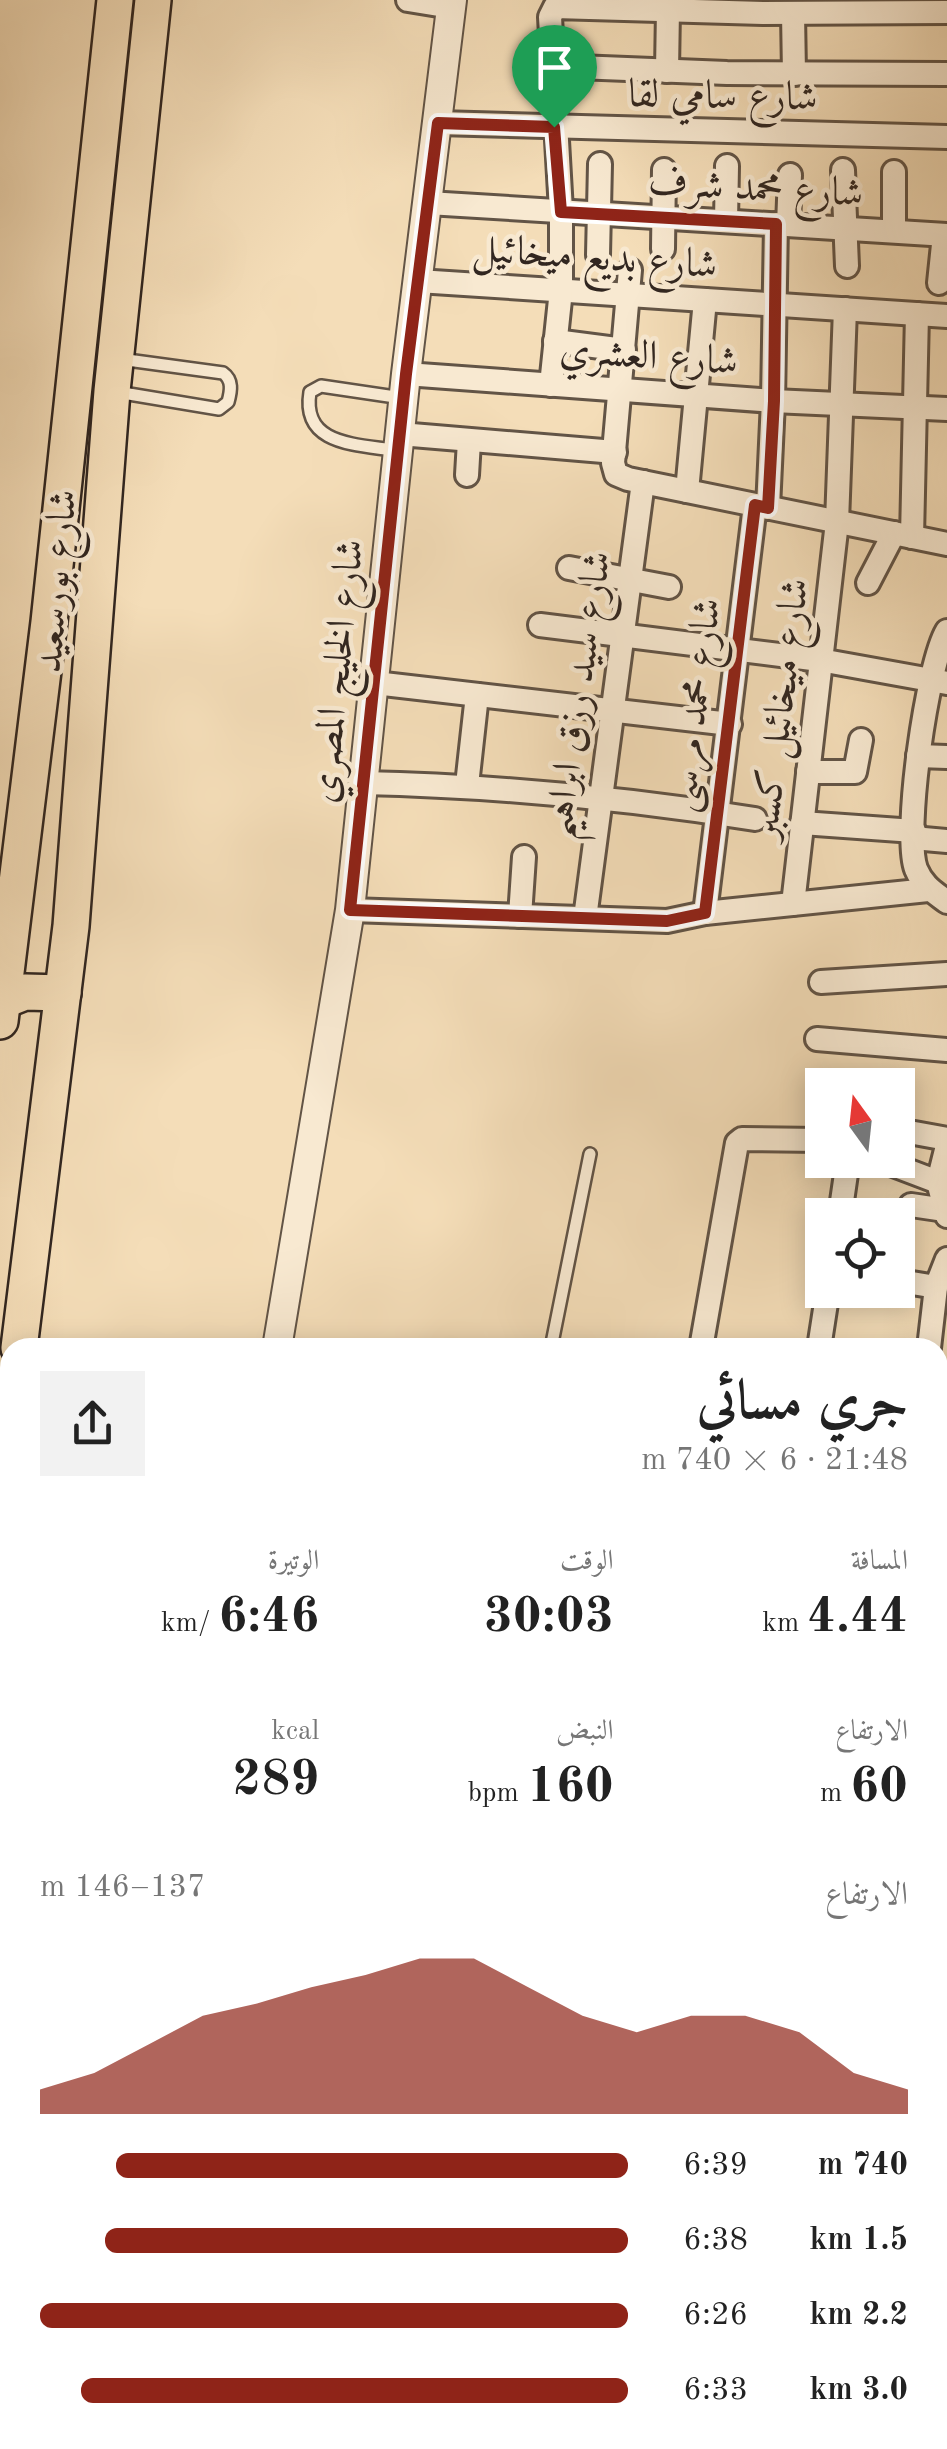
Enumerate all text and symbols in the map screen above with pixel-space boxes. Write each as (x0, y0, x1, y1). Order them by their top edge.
pin (512, 25, 597, 128)
icon: arrive (527, 40, 582, 95)
street label: شارع سامي لقا (628, 76, 818, 130)
street label: شارع محمد شرف (647, 164, 864, 226)
street label: شارع بديع ميخائيل (470, 230, 719, 299)
street label: شارع العشري (557, 332, 739, 394)
street label: شارع بورسعيد (30, 488, 96, 676)
street label: شارع الخليج المصري (305, 538, 385, 806)
street label: شارع سيد رزق ابراهيم (540, 549, 636, 844)
street label: شارع ميخائيل كسبر (745, 576, 828, 848)
street label: شارع محمد مرسى (664, 596, 740, 816)
north arrow (805, 1068, 915, 1178)
map controls (805, 1068, 915, 1308)
button: locate (805, 1198, 915, 1308)
button: share (40, 1371, 145, 1476)
text: جري مسائي (697, 1376, 908, 1431)
text: 21:48 · 6 × 740 m (641, 1445, 908, 1477)
text: الوتيرة (268, 1548, 319, 1576)
text: الوقت (560, 1548, 614, 1576)
text: المسافة (851, 1548, 908, 1576)
text: 6:46 (218, 1593, 319, 1643)
text: 30:03 (484, 1593, 614, 1643)
text: 4.44 (807, 1593, 908, 1643)
text: /km (161, 1610, 218, 1638)
text: km (762, 1610, 807, 1638)
text: kcal (271, 1718, 319, 1746)
text: النبض (556, 1718, 614, 1746)
text: الارتفاع (835, 1718, 908, 1746)
text: 289 (232, 1756, 319, 1806)
text: 160 (527, 1763, 614, 1813)
text: 60 (850, 1763, 908, 1813)
text: bpm (468, 1780, 527, 1808)
text: m (820, 1780, 850, 1808)
text: 137–146 m (40, 1872, 206, 1904)
text: الارتفاع (825, 1880, 908, 1912)
text: 6:39 (683, 2150, 748, 2182)
text: 740 m (818, 2150, 908, 2182)
text: 6:38 (683, 2225, 748, 2257)
text: 1.5 km (809, 2225, 908, 2257)
text: 6:26 (683, 2300, 748, 2332)
text: 2.2 km (809, 2300, 908, 2332)
text: 6:33 (683, 2375, 748, 2407)
text: 3.0 km (809, 2375, 908, 2407)

